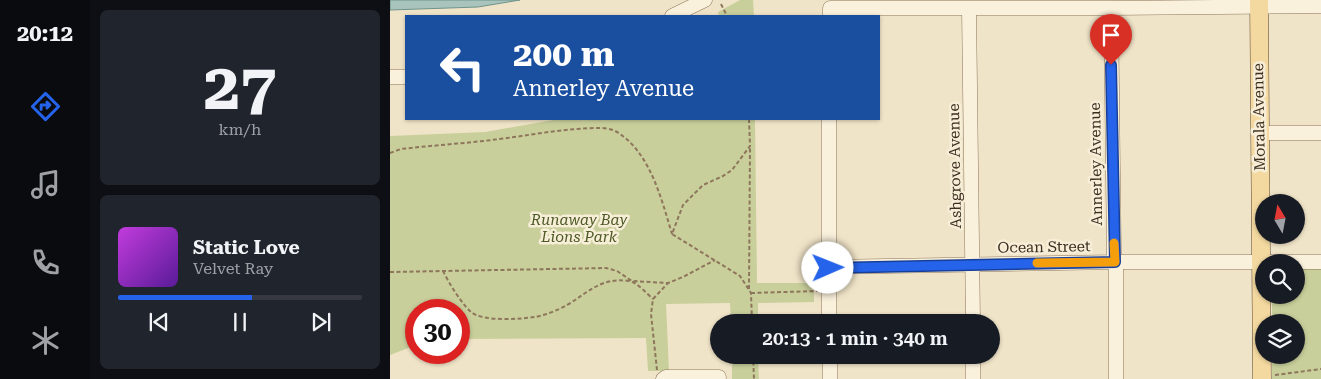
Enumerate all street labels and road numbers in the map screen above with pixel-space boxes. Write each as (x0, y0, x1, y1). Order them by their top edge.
street label: Morala Avenue (1249, 63, 1269, 171)
street label: Annerley Avenue (1086, 102, 1106, 226)
street label: Ashgrove Avenue (945, 103, 965, 229)
street label: Ocean Street (997, 237, 1091, 257)

